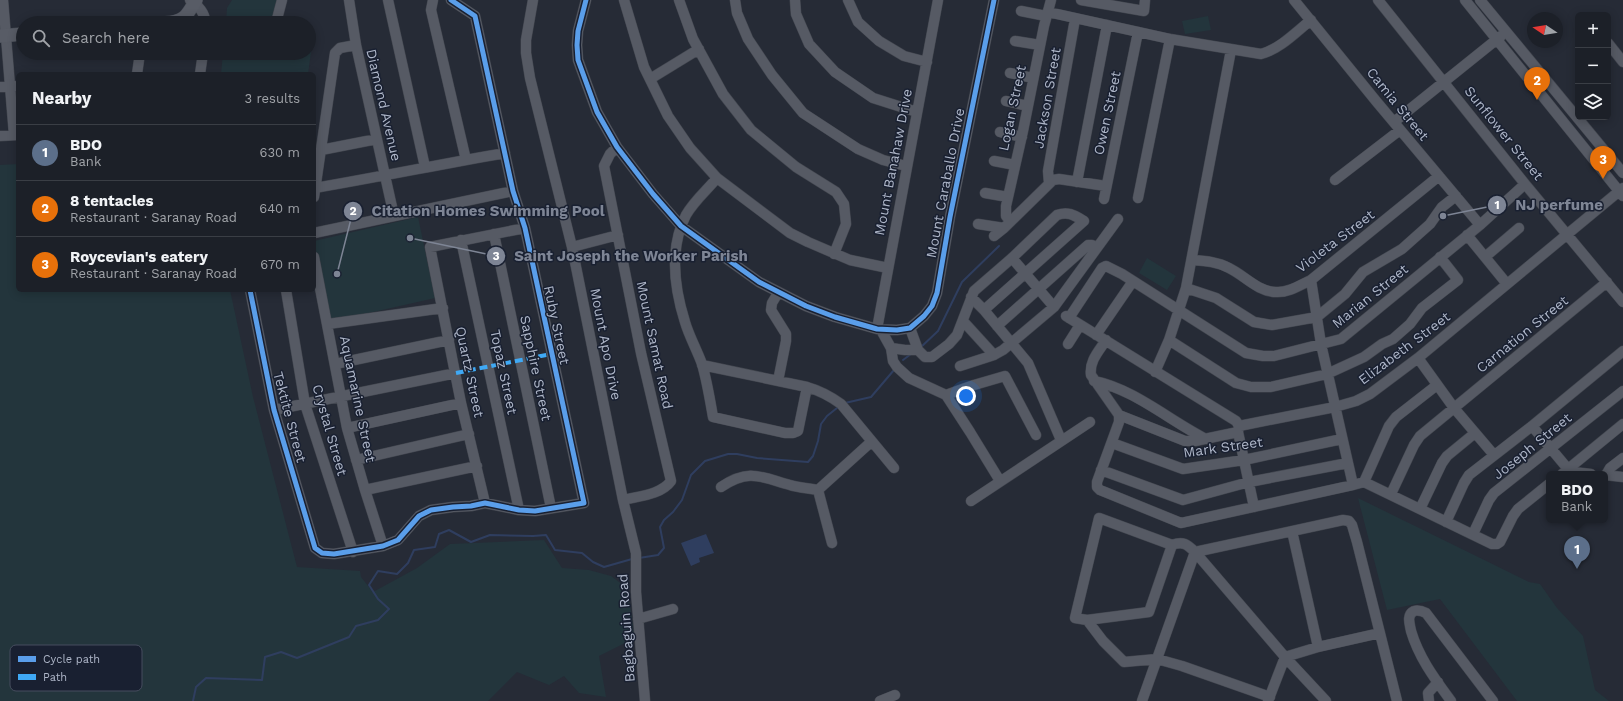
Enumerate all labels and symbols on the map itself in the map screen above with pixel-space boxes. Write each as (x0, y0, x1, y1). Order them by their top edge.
north arrow (1527, 12, 1563, 48)
street label: Jackson Street (1030, 46, 1064, 150)
street label: Diamond Avenue (363, 47, 405, 163)
street label: Logan Street (995, 63, 1029, 152)
street label: Camia Street (1364, 64, 1432, 144)
pin: 2 (1524, 67, 1550, 100)
street label: Owen Street (1090, 69, 1124, 156)
street label: Sunflower Street (1461, 83, 1547, 183)
street label: Mount Banahaw Drive (871, 87, 915, 237)
street label: Mount Caraballo Drive (923, 107, 967, 259)
pin: 3 (1590, 146, 1616, 179)
callout: NJ perfume (1487, 191, 1611, 218)
text: NJ perfume (1515, 196, 1603, 214)
callout: Citation Homes Swimming Pool (343, 197, 613, 224)
text: 1 (1494, 198, 1500, 212)
text: Citation Homes Swimming Pool (371, 202, 605, 220)
text: 2 (349, 204, 357, 218)
street label: Violeta Street (1293, 206, 1377, 276)
callout: Saint Joseph the Worker Parish (486, 243, 756, 270)
text: Saint Joseph the Worker Parish (514, 247, 748, 265)
text: 3 (492, 249, 500, 263)
street label: Marian Street (1329, 261, 1411, 331)
street label: Mount Samat Road (634, 279, 676, 411)
street label: Ruby Street (541, 284, 573, 366)
street label: Mount Apo Drive (587, 287, 625, 401)
street label: Carnation Street (1473, 292, 1571, 376)
street label: Elizabeth Street (1355, 308, 1453, 388)
street label: Sapphire Street (517, 314, 555, 422)
street label: Quartz Street (453, 325, 487, 419)
street label: Topaz Street (487, 328, 521, 416)
street label: Aquamarine Street (337, 334, 379, 464)
street label: Tektite Street (270, 370, 310, 464)
street label: Crystal Street (309, 383, 351, 478)
your location (956, 386, 976, 406)
street label: Joseph Street (1490, 409, 1574, 482)
street label: Mark Street (1182, 433, 1264, 460)
pin: 1 (1564, 536, 1590, 569)
street label: Bagbaguin Road (614, 573, 638, 683)
legend (10, 645, 142, 691)
text: Cycle path (43, 653, 100, 666)
text: Path (43, 671, 67, 684)

